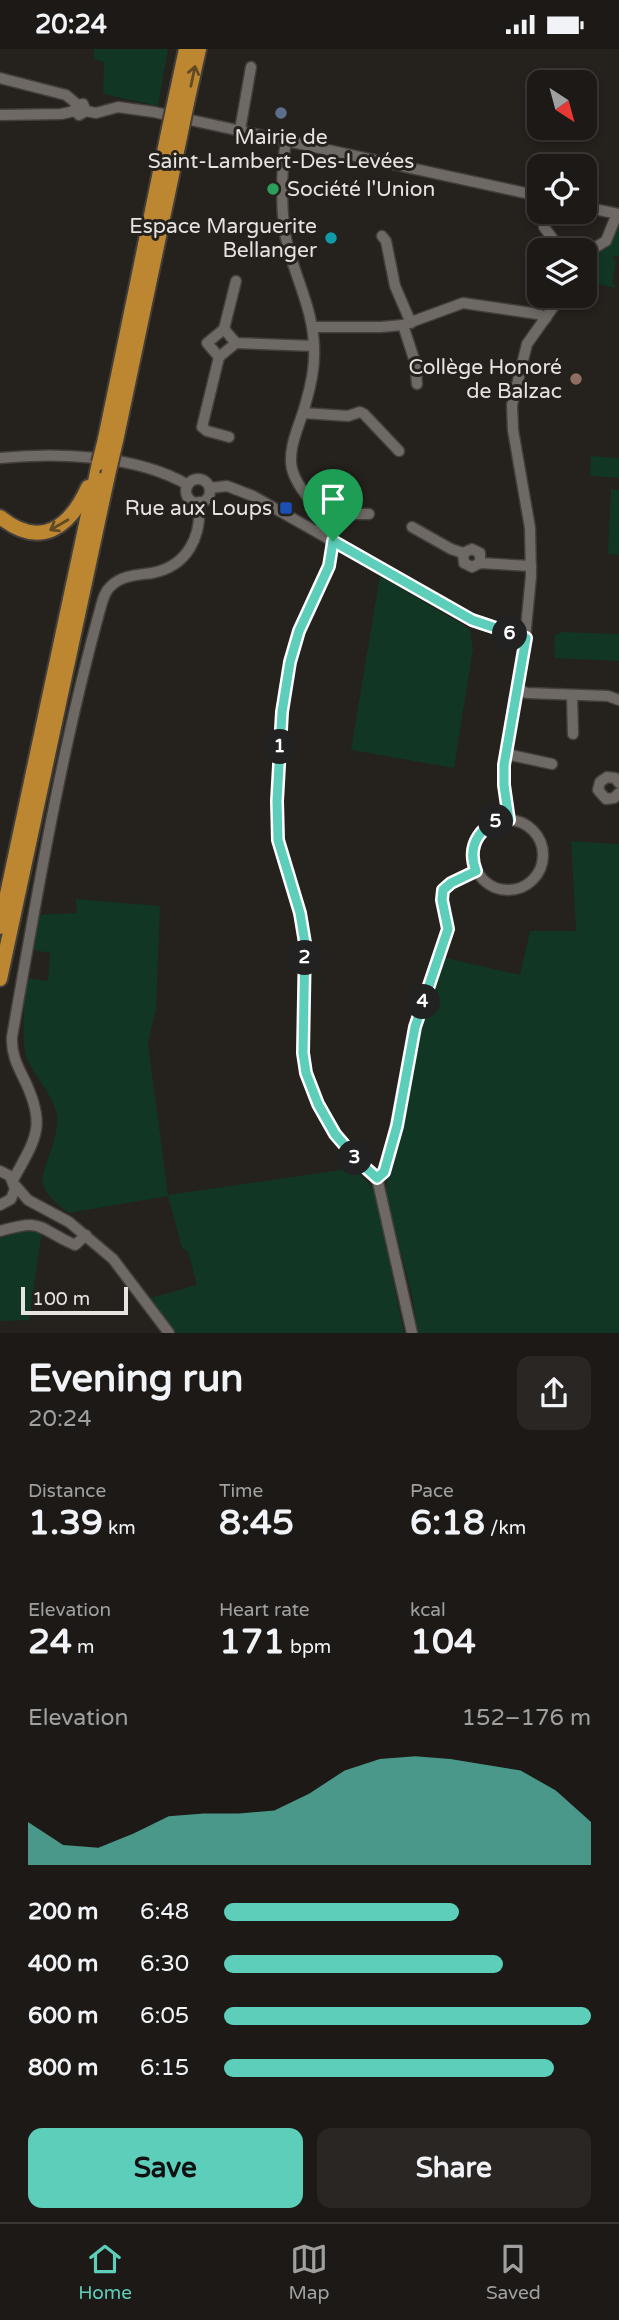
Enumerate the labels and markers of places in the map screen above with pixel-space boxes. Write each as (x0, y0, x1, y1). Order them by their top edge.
marker: Mairie de Saint-Lambert-Des-Levées (273, 105, 289, 121)
place label: Mairie de Saint-Lambert-Des-Levées (148, 125, 414, 174)
place label: Société l'Union (287, 177, 435, 202)
marker: Société l'Union (265, 181, 281, 197)
place label: Espace Marguerite Bellanger (129, 214, 317, 263)
marker: Espace Marguerite Bellanger (323, 230, 339, 246)
place label: Collège Honoré de Balzac (409, 355, 562, 404)
marker: Collège Honoré de Balzac (568, 371, 584, 387)
pin (303, 469, 363, 541)
place label: Rue aux Loups (125, 496, 272, 521)
marker: Rue aux Loups (278, 500, 294, 516)
pin: 6 (492, 617, 528, 651)
pin: 1 (262, 729, 298, 765)
pin: 5 (478, 805, 514, 839)
pin: 2 (288, 941, 322, 975)
pin: 4 (406, 985, 440, 1019)
pin: 3 (338, 1141, 372, 1175)

